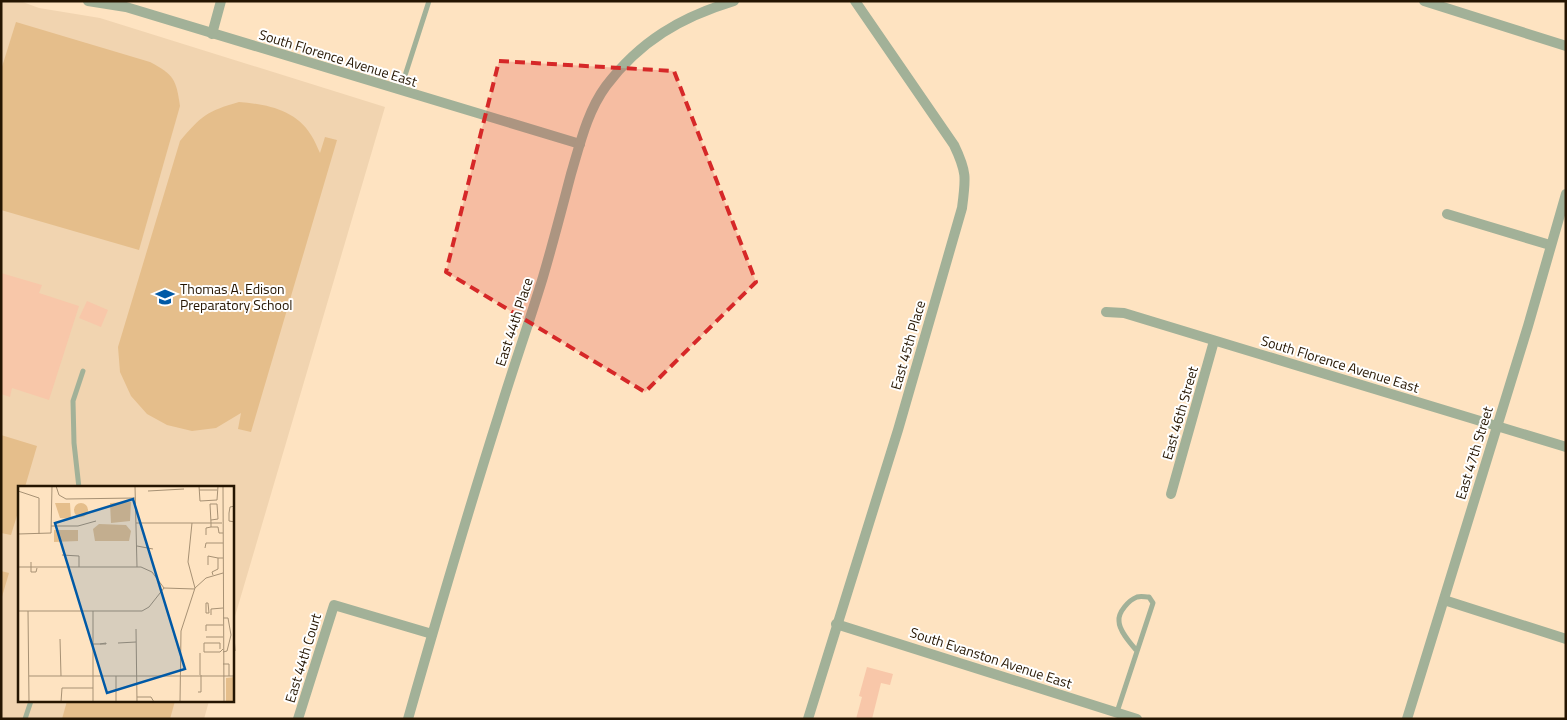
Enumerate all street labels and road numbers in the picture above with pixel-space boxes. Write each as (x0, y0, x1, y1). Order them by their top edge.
street label: South Florence Avenue East (256, 23, 420, 92)
street label: East 44th Place (489, 275, 538, 369)
street label: East 45th Place (885, 298, 930, 392)
street label: South Florence Avenue East (1258, 329, 1422, 398)
street label: East 46th Street (1156, 363, 1203, 462)
street label: East 47th Street (1449, 404, 1498, 502)
street label: East 44th Court (279, 610, 326, 705)
street label: South Evanston Avenue East (907, 621, 1075, 694)

